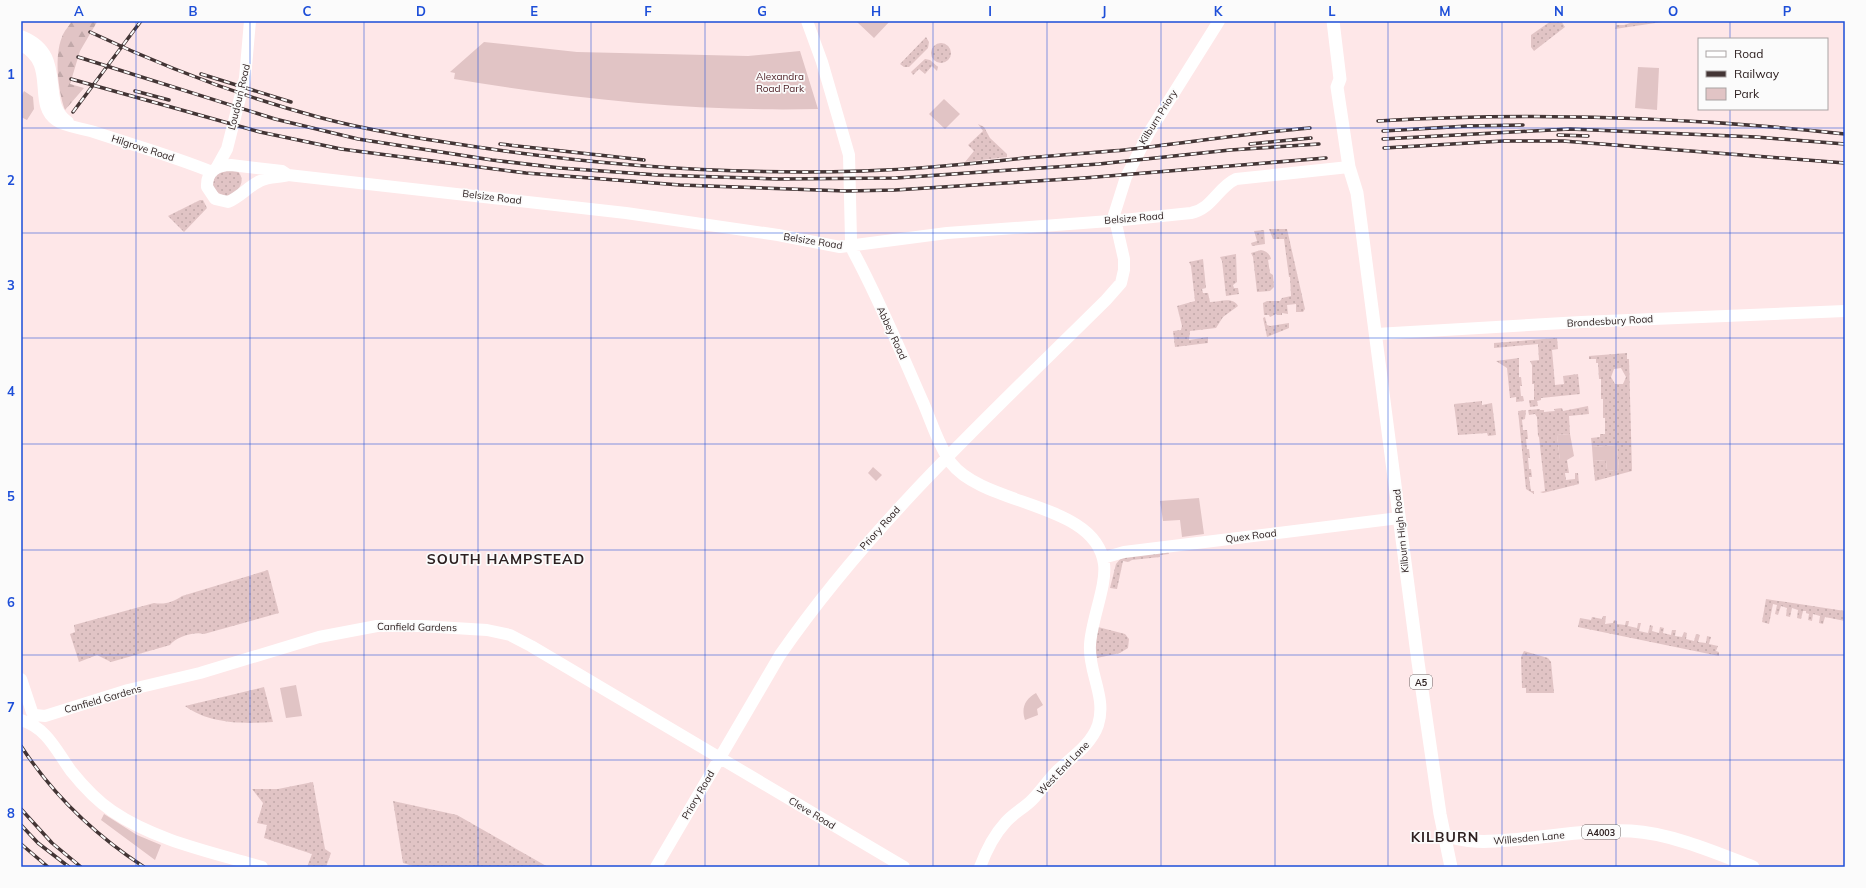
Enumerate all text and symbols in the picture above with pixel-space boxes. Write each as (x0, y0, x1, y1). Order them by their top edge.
text: A (74, 3, 84, 19)
text: B (189, 3, 198, 19)
text: C (303, 3, 312, 19)
text: D (416, 3, 426, 19)
text: E (530, 3, 538, 19)
text: F (644, 3, 652, 19)
text: G (757, 3, 767, 19)
text: H (871, 3, 881, 19)
text: I (988, 3, 992, 19)
text: J (1102, 3, 1106, 19)
text: K (1214, 3, 1224, 19)
text: L (1328, 3, 1336, 19)
text: M (1439, 3, 1451, 19)
text: N (1554, 3, 1564, 19)
text: O (1668, 3, 1678, 19)
text: P (1783, 3, 1792, 19)
legend (1698, 38, 1828, 110)
text: Road (1734, 46, 1763, 61)
street label: Loudoun Road (225, 63, 253, 131)
text: 1 (7, 66, 15, 82)
text: Railway (1734, 66, 1780, 81)
park label: Alexandra Road Park (756, 70, 805, 95)
text: Park (1734, 86, 1760, 101)
street label: Kilburn Priory (1136, 87, 1180, 147)
street label: Hilgrove Road (110, 132, 176, 164)
text: 2 (7, 172, 15, 188)
street label: Belsize Road (462, 187, 522, 207)
street label: Belsize Road (1104, 209, 1164, 227)
street label: Belsize Road (783, 230, 843, 252)
text: 3 (7, 277, 15, 293)
street label: Abbey Road (874, 304, 910, 362)
street label: Brondesbury Road (1566, 312, 1654, 330)
text: 4 (7, 383, 15, 399)
text: 5 (7, 488, 15, 504)
street label: Kilburn High Road (1390, 489, 1412, 573)
street label: Priory Road (857, 503, 903, 553)
street label: Quex Road (1225, 526, 1277, 546)
district label: SOUTH HAMPSTEAD (427, 550, 585, 568)
text: 6 (7, 594, 15, 610)
street label: Canfield Gardens (377, 620, 457, 634)
road number: A5 (1410, 675, 1432, 689)
street label: Canfield Gardens (63, 682, 143, 716)
text: 7 (7, 699, 15, 715)
street label: West End Lane (1034, 738, 1092, 798)
street label: Priory Road (679, 768, 717, 822)
street label: Cleve Road (786, 794, 838, 832)
text: 8 (7, 805, 15, 821)
road number: A4003 (1582, 825, 1620, 839)
district label: KILBURN (1411, 828, 1479, 846)
street label: Willesden Lane (1493, 828, 1565, 848)

